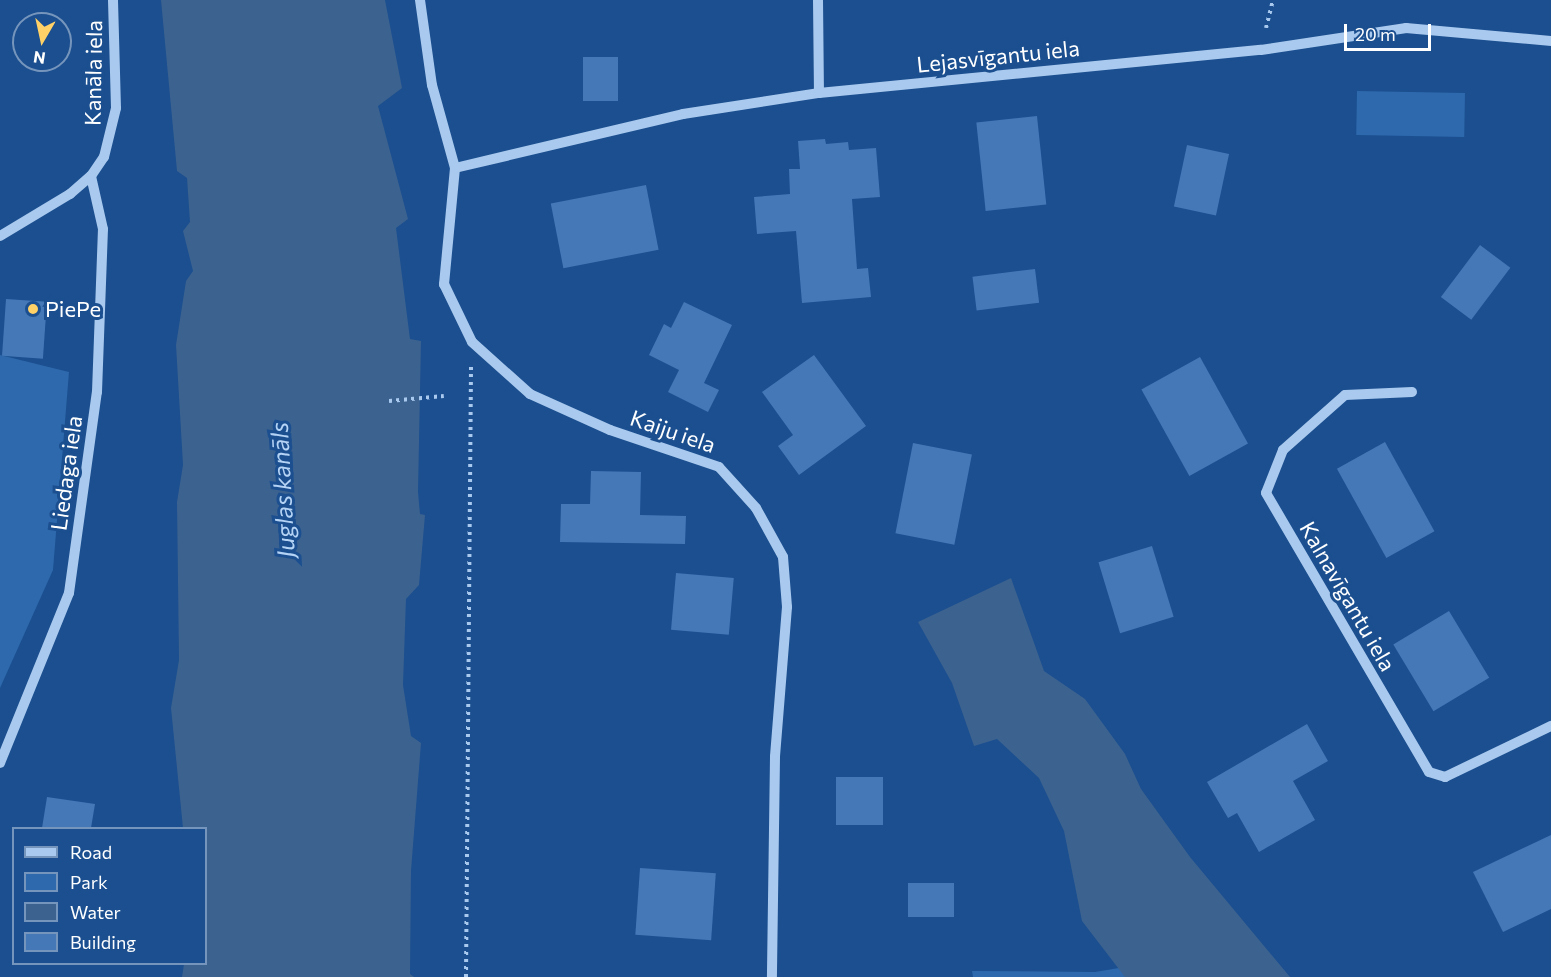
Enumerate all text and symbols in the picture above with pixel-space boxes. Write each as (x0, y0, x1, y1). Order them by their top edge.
north arrow (12, 12, 72, 72)
scale bar (1347, 12, 1434, 50)
street label: Kanāla iela (79, 20, 107, 126)
text: 20 m (1355, 23, 1396, 45)
street label: Lejasvīgantu iela (915, 34, 1081, 78)
text: N (32, 48, 47, 69)
place label: PiePe (45, 296, 101, 322)
marker: PiePe (26, 302, 40, 316)
street label: Kaiju iela (627, 404, 719, 458)
street label: Liedaga iela (45, 414, 87, 532)
water label: Juglas kanāls (264, 421, 300, 559)
street label: Kalnavīgantu iela (1294, 516, 1402, 676)
legend (12, 827, 207, 965)
text: Road (70, 841, 112, 863)
text: Park (70, 871, 108, 893)
text: Water (70, 901, 121, 923)
text: Building (70, 931, 136, 953)

